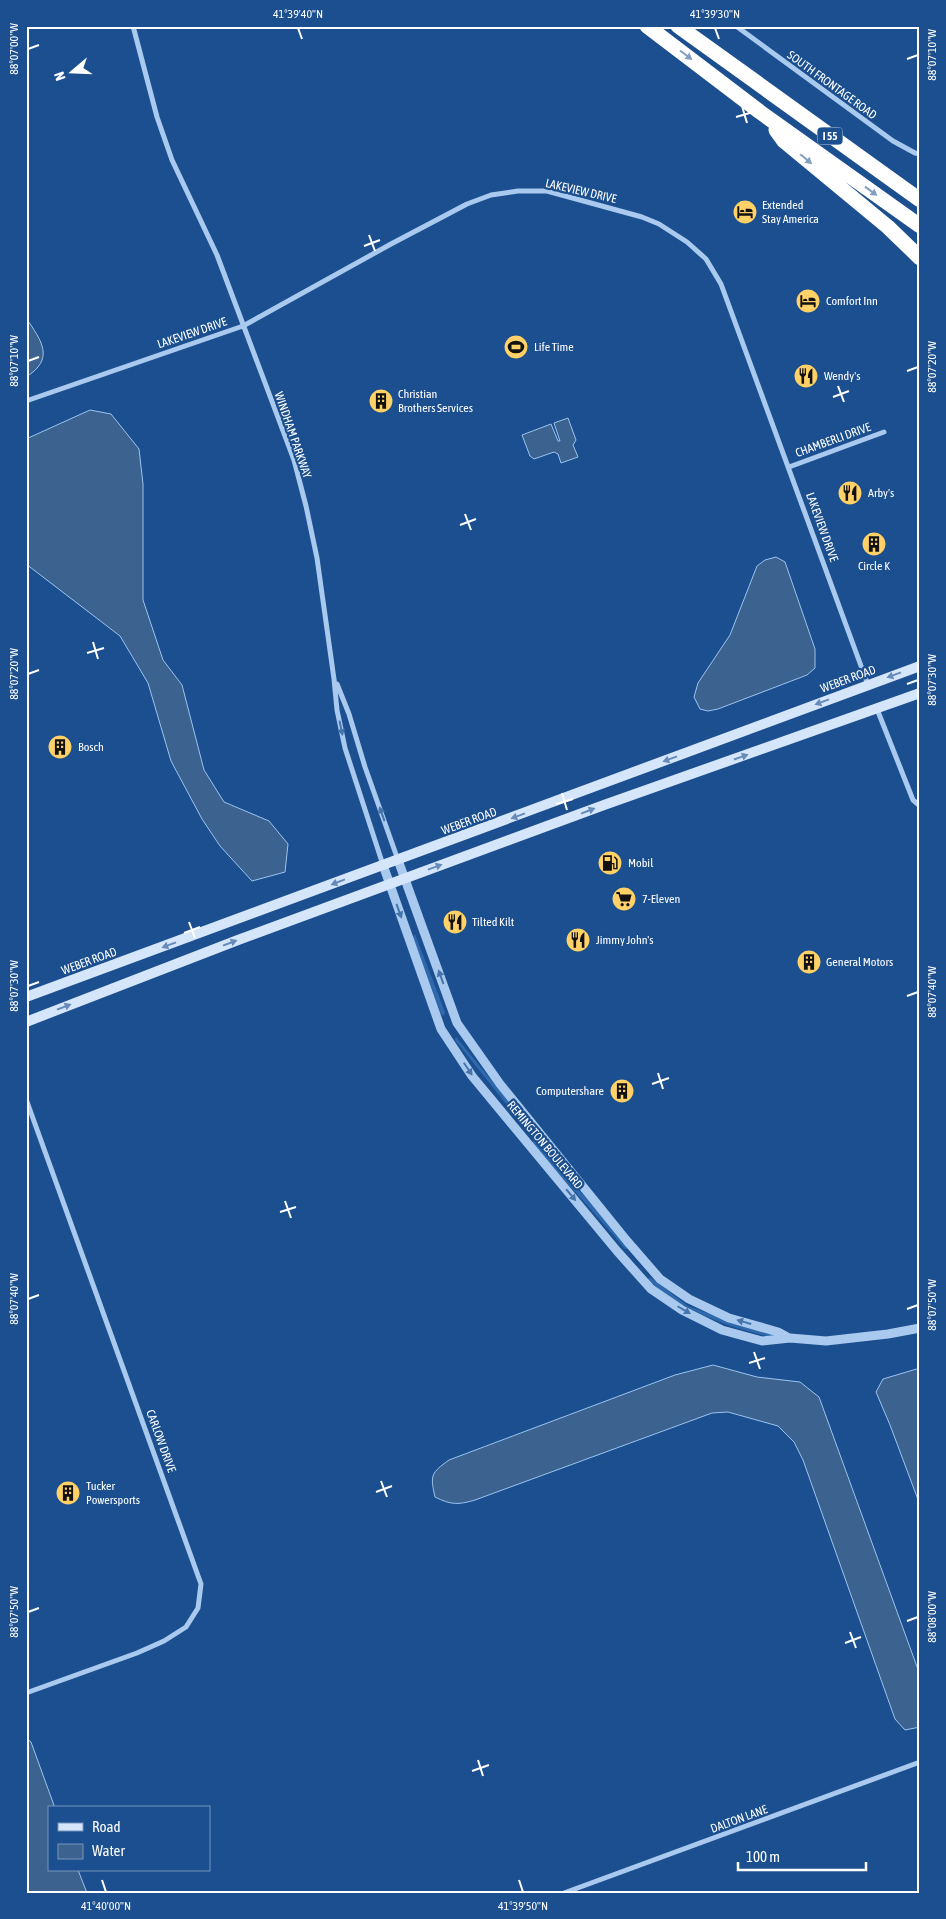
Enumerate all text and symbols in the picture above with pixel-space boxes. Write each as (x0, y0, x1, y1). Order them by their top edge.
text: 41°39'40"N (273, 7, 323, 21)
text: 41°39'30"N (690, 7, 740, 21)
text: 88°07'00"W (7, 23, 21, 75)
text: 88°07'10"W (925, 29, 939, 81)
north arrow (48, 48, 98, 98)
street label: SOUTH FRONTAGE ROAD (785, 48, 880, 122)
one-way arrow (679, 50, 692, 61)
text: N (51, 70, 69, 83)
road number: I 55 (818, 128, 842, 144)
one-way arrow (799, 154, 812, 165)
street label: LAKEVIEW DRIVE (544, 176, 618, 206)
one-way arrow (864, 186, 878, 196)
place label: Extended Stay America (762, 198, 819, 226)
hotel icon: Extended Stay America (732, 199, 758, 225)
hotel icon: Comfort Inn (795, 288, 821, 314)
place label: Comfort Inn (826, 294, 878, 308)
street label: LAKEVIEW DRIVE (155, 315, 229, 351)
sports icon: Life Time (503, 334, 529, 360)
text: 88°07'10"W (7, 335, 21, 387)
place label: Life Time (534, 340, 574, 354)
text: 88°07'20"W (925, 341, 939, 393)
restaurant icon: Wendy's (793, 363, 819, 389)
place label: Wendy's (824, 369, 860, 383)
place label: Christian Brothers Services (398, 387, 473, 415)
building icon: Christian Brothers Services (368, 388, 394, 414)
street label: WINDHAM PARKWAY (272, 390, 315, 481)
street label: CHAMBERLI DRIVE (793, 420, 873, 460)
restaurant icon: Arby's (837, 480, 863, 506)
place label: Arby's (868, 486, 894, 500)
street label: LAKEVIEW DRIVE (803, 490, 841, 564)
building icon: Circle K (861, 531, 887, 557)
place label: Circle K (858, 559, 890, 573)
text: 88°07'20"W (7, 648, 21, 700)
text: 88°07'30"W (925, 654, 939, 706)
street label: WEBER ROAD (818, 662, 878, 695)
one-way arrow (886, 671, 901, 679)
one-way arrow (814, 698, 829, 706)
one-way arrow (337, 720, 345, 736)
building icon: Bosch (47, 734, 73, 760)
place label: Bosch (78, 740, 104, 754)
one-way arrow (734, 752, 749, 760)
one-way arrow (662, 755, 677, 763)
street label: WEBER ROAD (439, 804, 499, 837)
one-way arrow (378, 806, 386, 821)
one-way arrow (581, 807, 596, 815)
one-way arrow (510, 812, 525, 820)
fuel station icon: Mobil (597, 850, 623, 876)
place label: Mobil (628, 856, 654, 870)
one-way arrow (428, 863, 443, 870)
one-way arrow (330, 879, 345, 886)
supermarket icon: 7-Eleven (611, 886, 637, 912)
place label: 7-Eleven (642, 892, 680, 906)
one-way arrow (395, 904, 403, 919)
restaurant icon: Tilted Kilt (442, 909, 468, 935)
place label: Tilted Kilt (472, 915, 515, 929)
restaurant icon: Jimmy John's (565, 927, 591, 953)
place label: Jimmy John's (596, 933, 654, 947)
one-way arrow (222, 939, 237, 946)
one-way arrow (162, 942, 176, 950)
street label: WEBER ROAD (59, 944, 119, 977)
building icon: General Motors (796, 949, 822, 975)
place label: General Motors (826, 955, 893, 969)
text: 88°07'30"W (7, 960, 21, 1012)
text: 88°07'40"W (925, 966, 939, 1018)
one-way arrow (437, 969, 445, 984)
one-way arrow (57, 1003, 72, 1010)
one-way arrow (463, 1063, 473, 1076)
building icon: Computershare (609, 1078, 635, 1104)
place label: Computershare (536, 1084, 604, 1098)
street label: REMINGTON BOULEVARD (504, 1098, 586, 1192)
one-way arrow (565, 1189, 576, 1201)
text: 88°07'40"W (7, 1273, 21, 1325)
text: 88°07'50"W (925, 1279, 939, 1331)
one-way arrow (677, 1306, 691, 1315)
one-way arrow (736, 1318, 751, 1326)
street label: CARLOW DRIVE (143, 1408, 179, 1474)
place label: Tucker Powersports (86, 1479, 140, 1507)
building icon: Tucker Powersports (55, 1480, 81, 1506)
text: 88°07'50"W (7, 1586, 21, 1638)
text: 88°08'00"W (925, 1591, 939, 1643)
street label: DALTON LANE (709, 1802, 769, 1836)
legend (48, 1806, 210, 1872)
text: Road (92, 1818, 121, 1835)
scale bar (738, 1839, 866, 1871)
text: Water (92, 1842, 125, 1859)
text: 100 m (746, 1848, 780, 1865)
text: 41°40'00"N (81, 1899, 131, 1913)
text: 41°39'50"N (498, 1899, 548, 1913)

